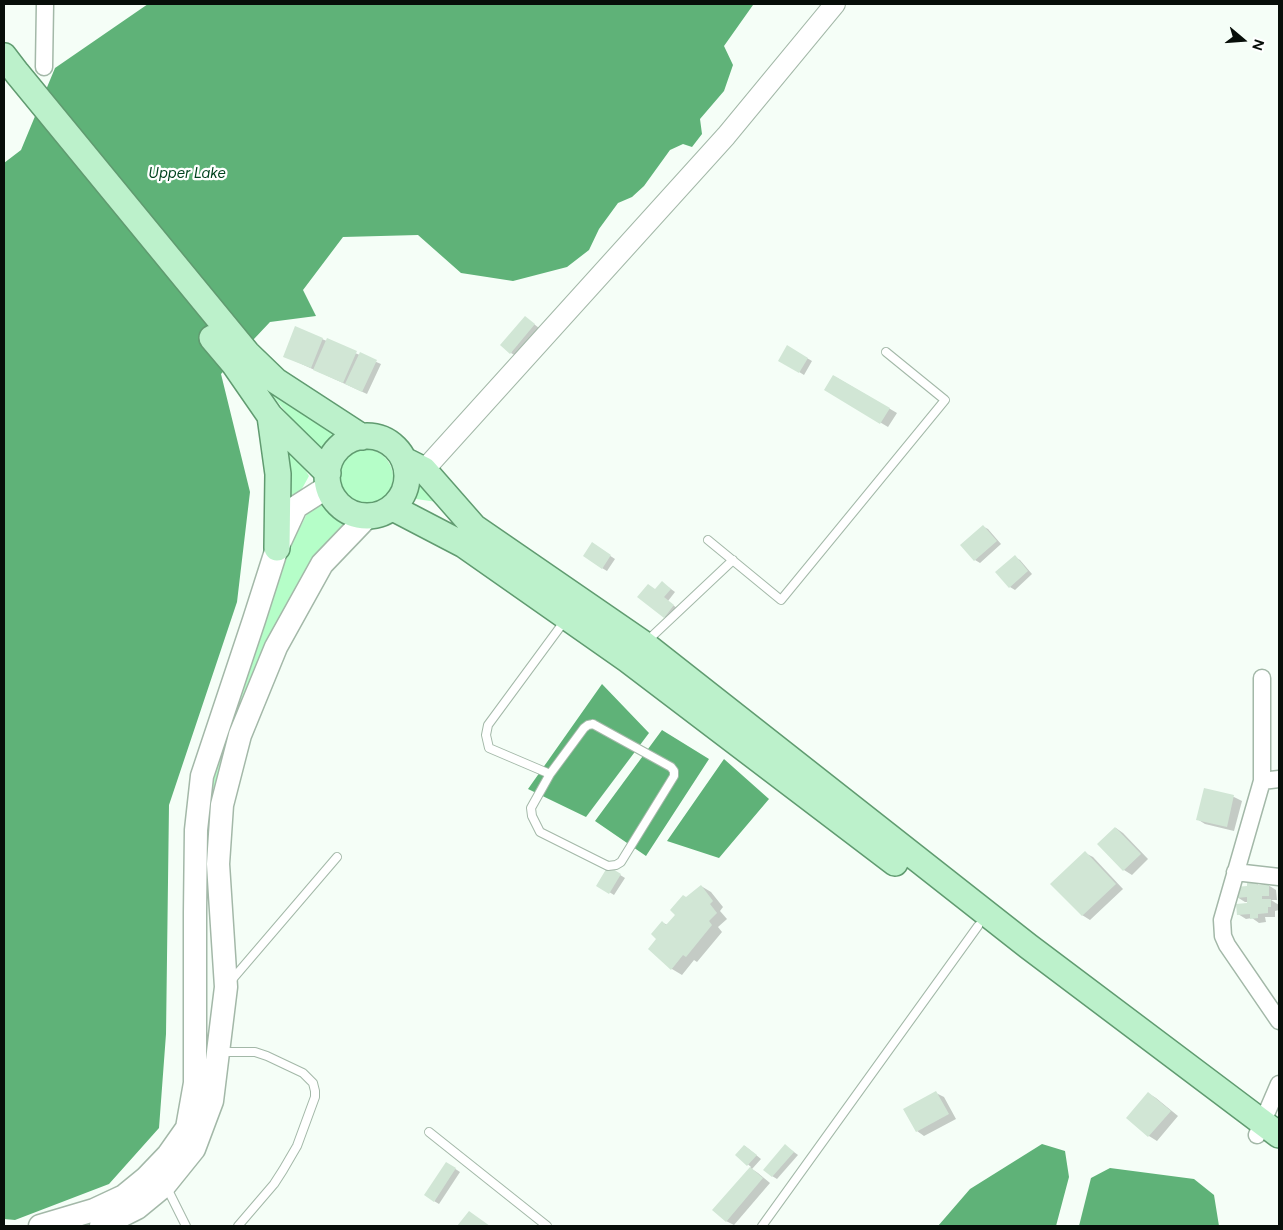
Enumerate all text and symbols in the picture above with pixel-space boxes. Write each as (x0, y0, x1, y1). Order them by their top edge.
north arrow (1218, 15, 1268, 65)
text: N (1248, 37, 1268, 53)
water label: Upper Lake (148, 165, 226, 183)

